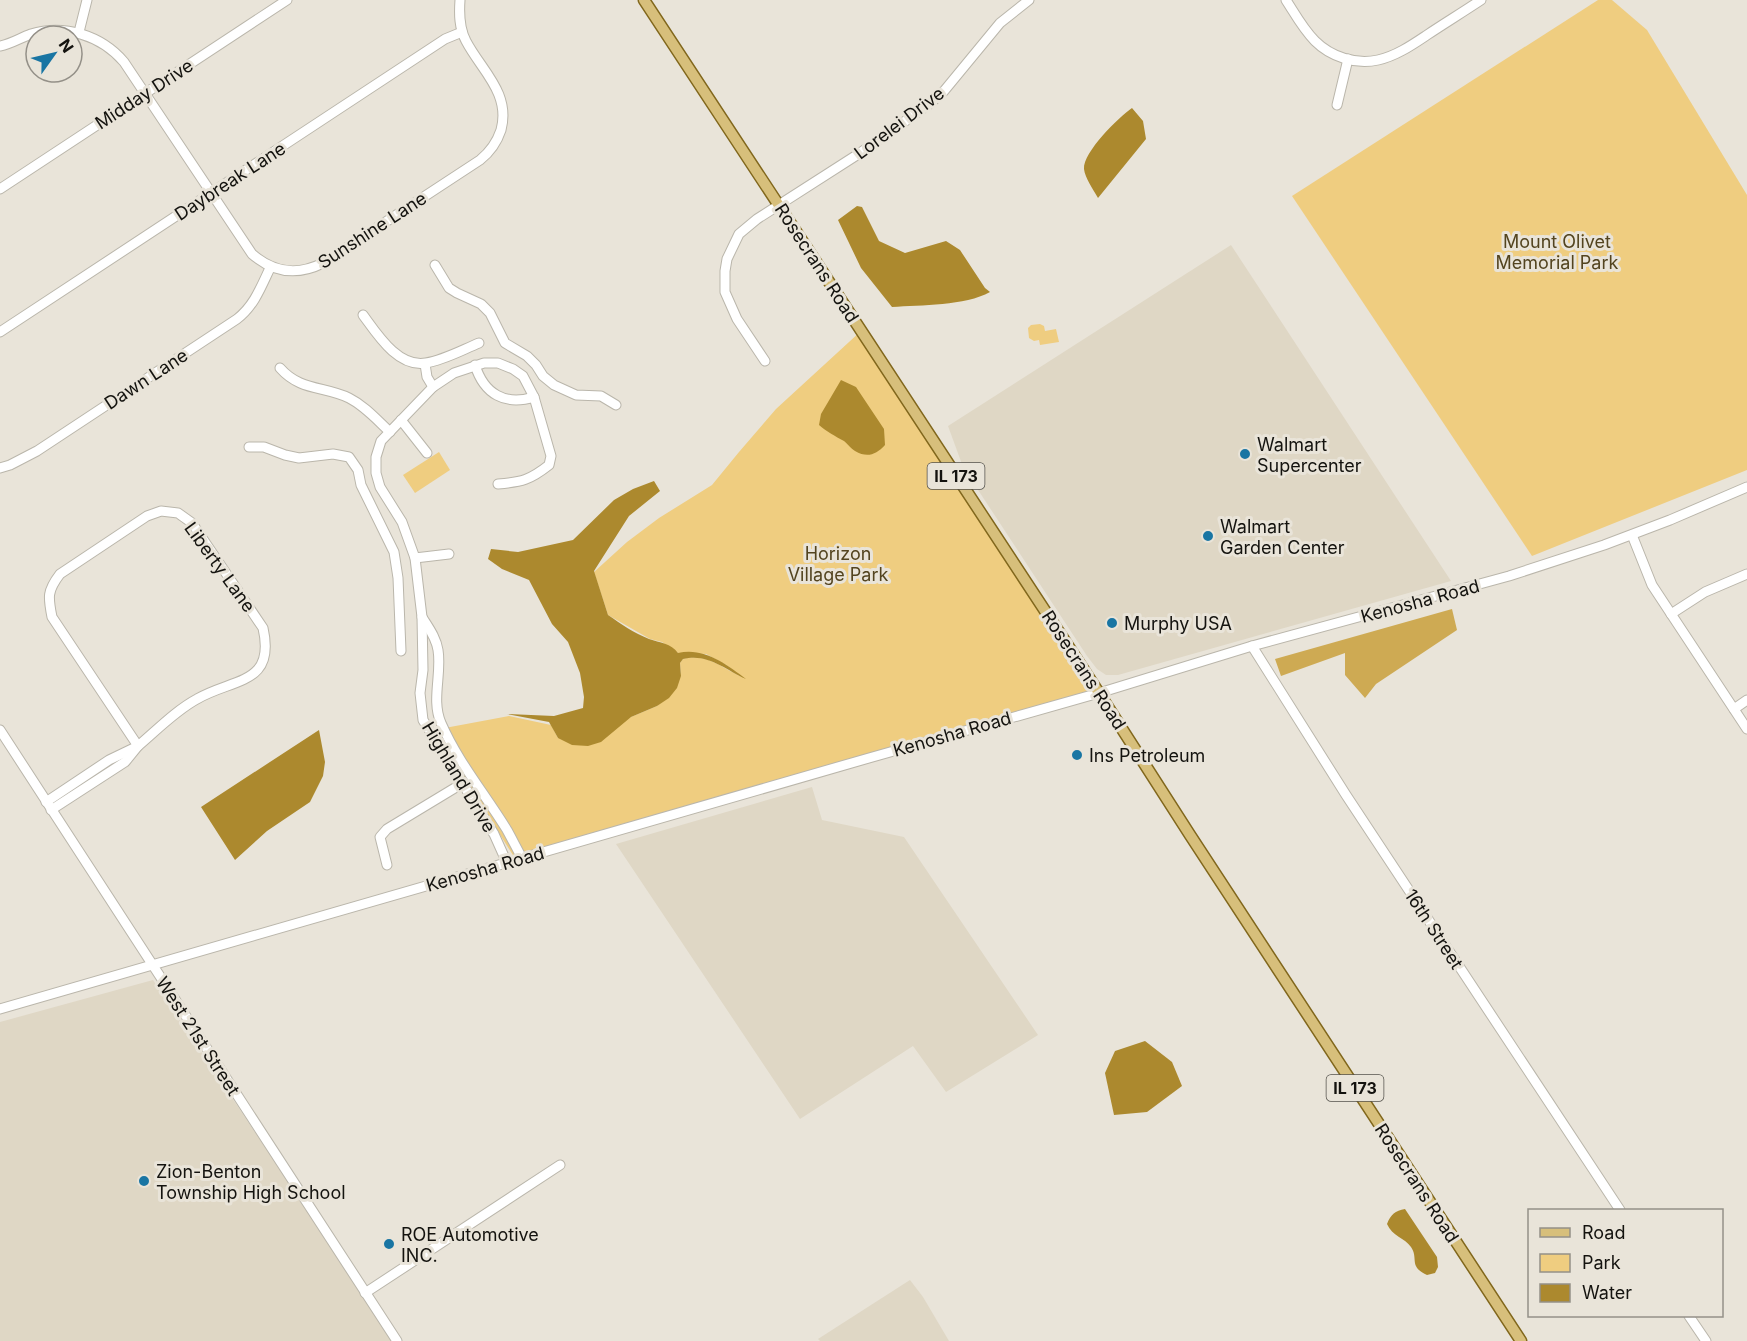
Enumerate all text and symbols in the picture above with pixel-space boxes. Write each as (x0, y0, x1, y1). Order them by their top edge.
north arrow (24, 24, 84, 84)
text: N (55, 35, 78, 56)
street label: Midday Drive (91, 55, 197, 133)
street label: Lorelei Drive (850, 82, 948, 164)
street label: Daybreak Lane (171, 137, 289, 225)
street label: Sunshine Lane (314, 187, 430, 273)
street label: Rosecrans Road (771, 199, 863, 327)
park label: Mount Olivet Memorial Park (1496, 231, 1619, 273)
street label: Dawn Lane (100, 344, 192, 414)
place label: Walmart Supercenter (1257, 434, 1362, 476)
marker: Walmart Supercenter (1238, 447, 1252, 461)
road number: IL 173 (928, 463, 984, 489)
place label: Walmart Garden Center (1220, 516, 1345, 558)
street label: Liberty Lane (180, 518, 260, 616)
marker: Walmart Garden Center (1201, 529, 1215, 543)
park label: Horizon Village Park (788, 543, 888, 585)
street label: Kenosha Road (1358, 575, 1482, 627)
street label: Rosecrans Road (1038, 606, 1130, 734)
place label: Murphy USA (1124, 613, 1232, 634)
marker: Murphy USA (1105, 616, 1119, 630)
street label: Kenosha Road (890, 707, 1014, 761)
street label: Highland Drive (418, 718, 500, 836)
place label: Ins Petroleum (1089, 745, 1205, 766)
marker: Ins Petroleum (1070, 748, 1084, 762)
street label: Kenosha Road (423, 842, 547, 896)
street label: 16th Street (1400, 885, 1468, 973)
street label: West 21st Street (152, 973, 244, 1099)
road number: IL 173 (1326, 1075, 1384, 1101)
street label: Rosecrans Road (1371, 1119, 1463, 1247)
place label: Zion-Benton Township High School (156, 1161, 346, 1203)
marker: Zion-Benton Township High School (137, 1174, 151, 1188)
legend (1528, 1209, 1723, 1317)
text: Road (1582, 1222, 1625, 1243)
place label: ROE Automotive INC. (401, 1224, 539, 1266)
marker: ROE Automotive INC. (382, 1237, 396, 1251)
text: Park (1582, 1252, 1621, 1273)
text: Water (1582, 1282, 1632, 1303)

